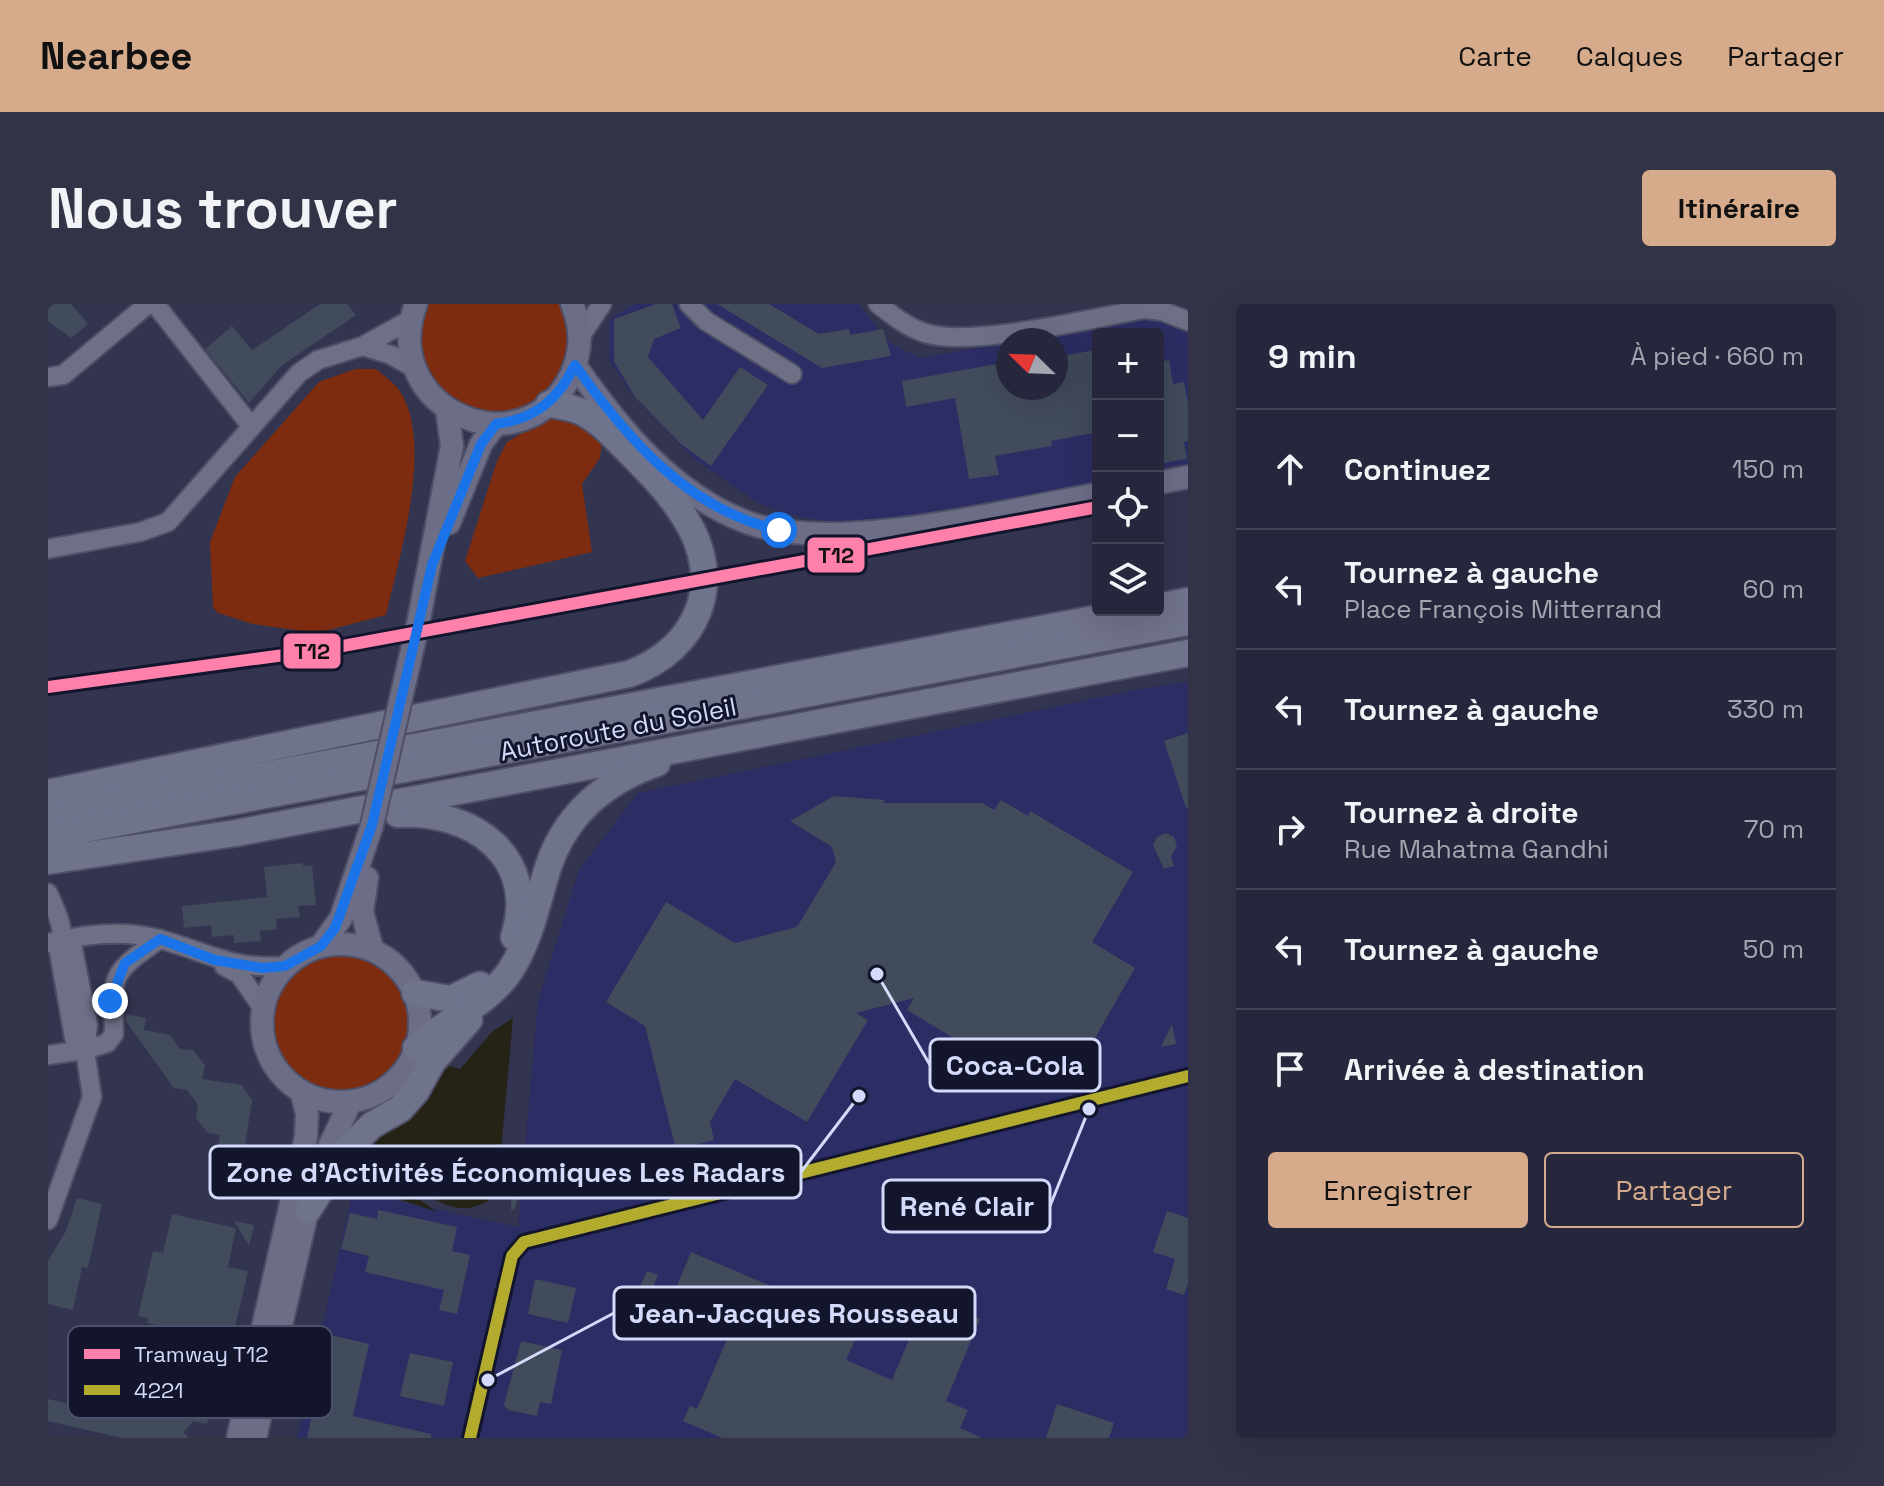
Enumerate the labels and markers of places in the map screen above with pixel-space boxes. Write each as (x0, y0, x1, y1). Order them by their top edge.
callout: Coca-Cola (930, 1039, 1100, 1091)
callout: Zone d'Activités Économiques Les Radars (210, 1146, 801, 1198)
callout: René Clair (883, 1180, 1050, 1232)
callout: Jean-Jacques Rousseau (614, 1287, 975, 1339)

